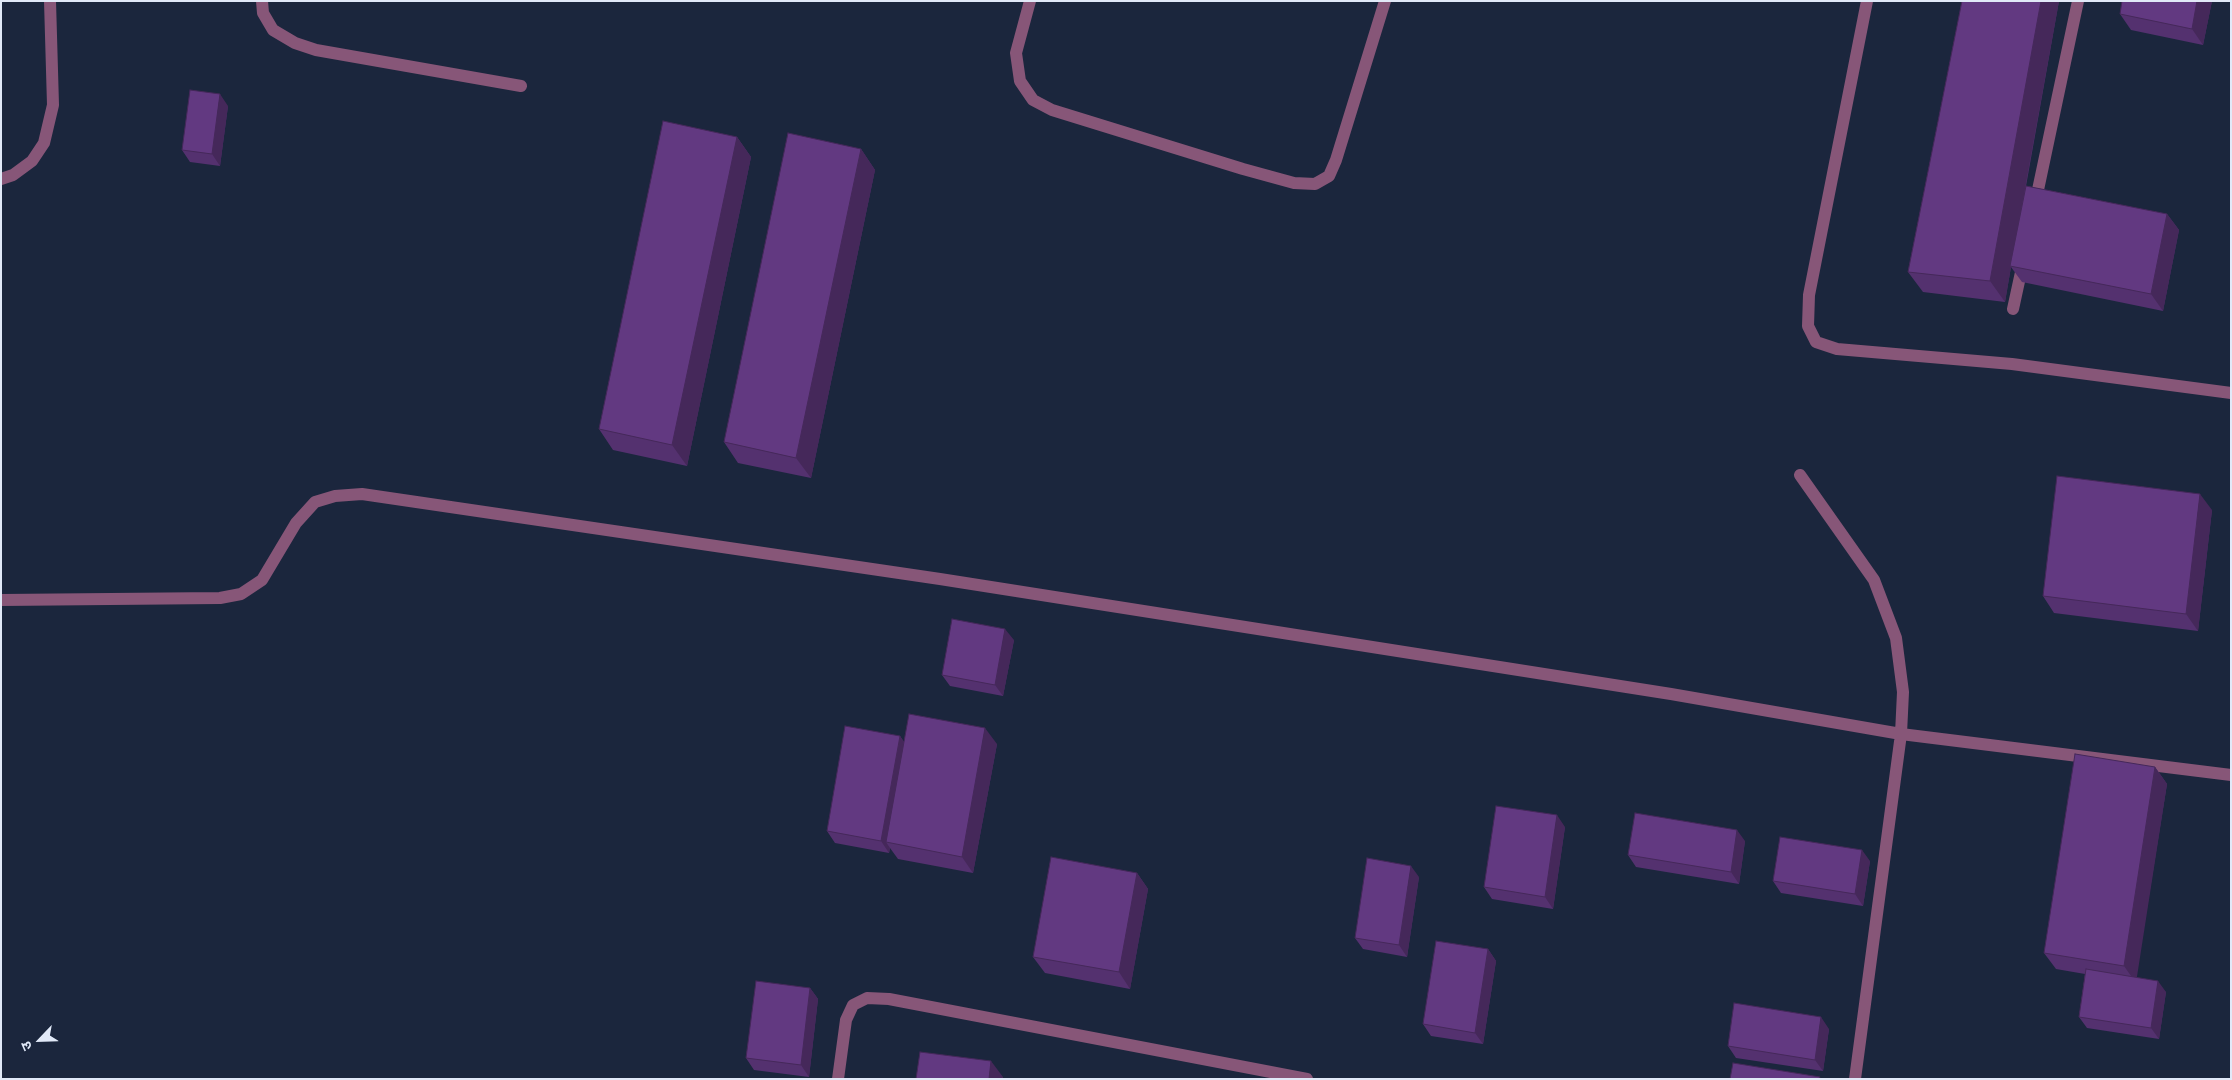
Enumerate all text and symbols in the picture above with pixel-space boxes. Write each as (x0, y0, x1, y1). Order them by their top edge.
north arrow (15, 1015, 65, 1065)
text: उ (16, 1039, 36, 1054)

